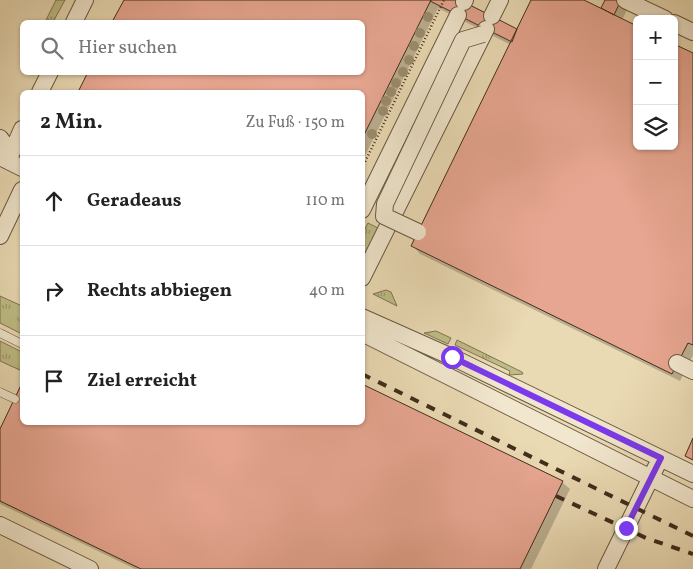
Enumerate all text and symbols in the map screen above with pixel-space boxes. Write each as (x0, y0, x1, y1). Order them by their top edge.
map controls (633, 15, 678, 150)
button: + (633, 15, 678, 60)
search box (20, 20, 365, 75)
icon: search (38, 34, 66, 62)
text: Hier suchen (78, 35, 177, 61)
button: − (633, 60, 678, 105)
button: layers (633, 105, 678, 150)
text: 2 Min. (40, 108, 103, 137)
text: Zu Fuß · 150 m (245, 112, 345, 134)
icon: ahead (40, 187, 68, 215)
text: Geradeaus (87, 188, 182, 214)
text: 110 m (306, 190, 345, 212)
icon: right (40, 277, 68, 305)
text: Rechts abbiegen (87, 278, 232, 304)
text: 40 m (309, 280, 345, 302)
route start (441, 346, 464, 369)
icon: arrive (40, 367, 68, 395)
text: Ziel erreicht (87, 368, 197, 394)
route end (615, 517, 638, 540)

